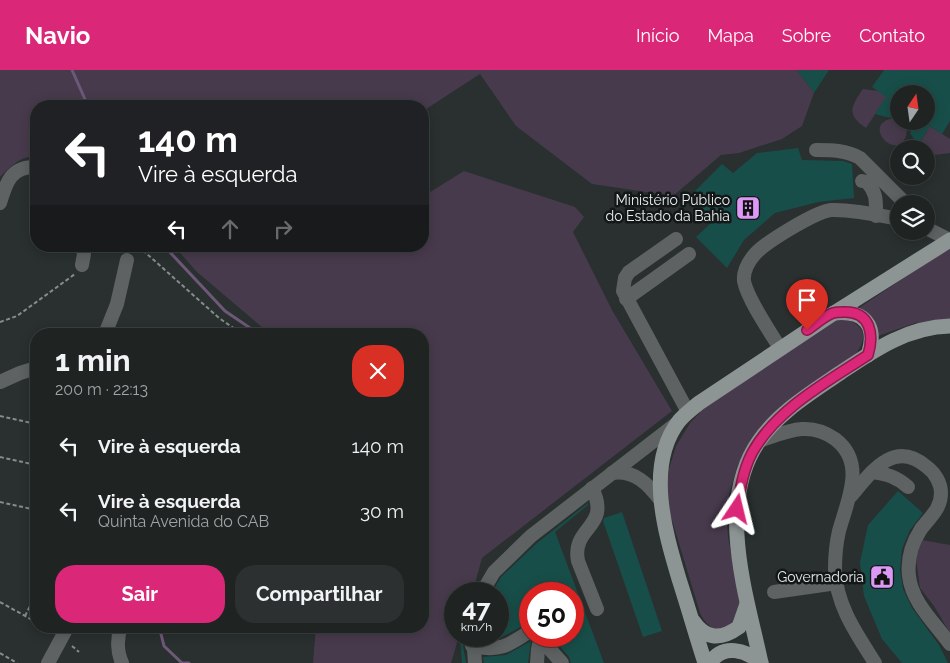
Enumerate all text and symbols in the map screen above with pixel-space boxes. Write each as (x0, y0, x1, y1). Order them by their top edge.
text: Navio (25, 21, 90, 50)
text: Início (636, 25, 679, 46)
text: Mapa (707, 25, 754, 46)
text: Sobre (782, 25, 831, 46)
text: Contato (859, 25, 925, 46)
north arrow (890, 85, 935, 130)
map controls (890, 85, 935, 240)
text: 140 m (138, 119, 238, 160)
icon: left (55, 120, 120, 185)
button: search (890, 140, 935, 185)
text: Vire à esquerda (138, 161, 297, 187)
place label: Ministério Público do Estado da Bahia (605, 192, 730, 224)
building icon: Ministério Público do Estado da Bahia (735, 195, 761, 221)
button: layers (890, 195, 935, 240)
icon: left (163, 215, 191, 243)
icon: ahead (216, 215, 244, 243)
icon: right (269, 215, 297, 243)
pin (786, 279, 828, 330)
icon: arrive (793, 286, 821, 314)
text: 1 min (55, 343, 131, 378)
button: close (352, 345, 404, 397)
text: 200 m · 22:13 (55, 380, 148, 399)
icon: left (55, 432, 83, 460)
text: Vire à esquerda (98, 435, 241, 457)
text: 140 m (352, 435, 404, 457)
position arrow (710, 482, 762, 534)
text: Vire à esquerda (98, 490, 241, 512)
icon: left (55, 497, 83, 525)
text: 30 m (360, 500, 404, 522)
text: Quinta Avenida do CAB (98, 512, 269, 531)
public building icon: Governadoria (869, 564, 895, 590)
button: Sair (55, 565, 225, 623)
button: Compartilhar (235, 565, 404, 623)
place label: Governadoria (777, 569, 864, 585)
speed limit sign: 50 (519, 582, 584, 647)
text: 47 (462, 593, 491, 623)
text: km/h (461, 620, 492, 634)

